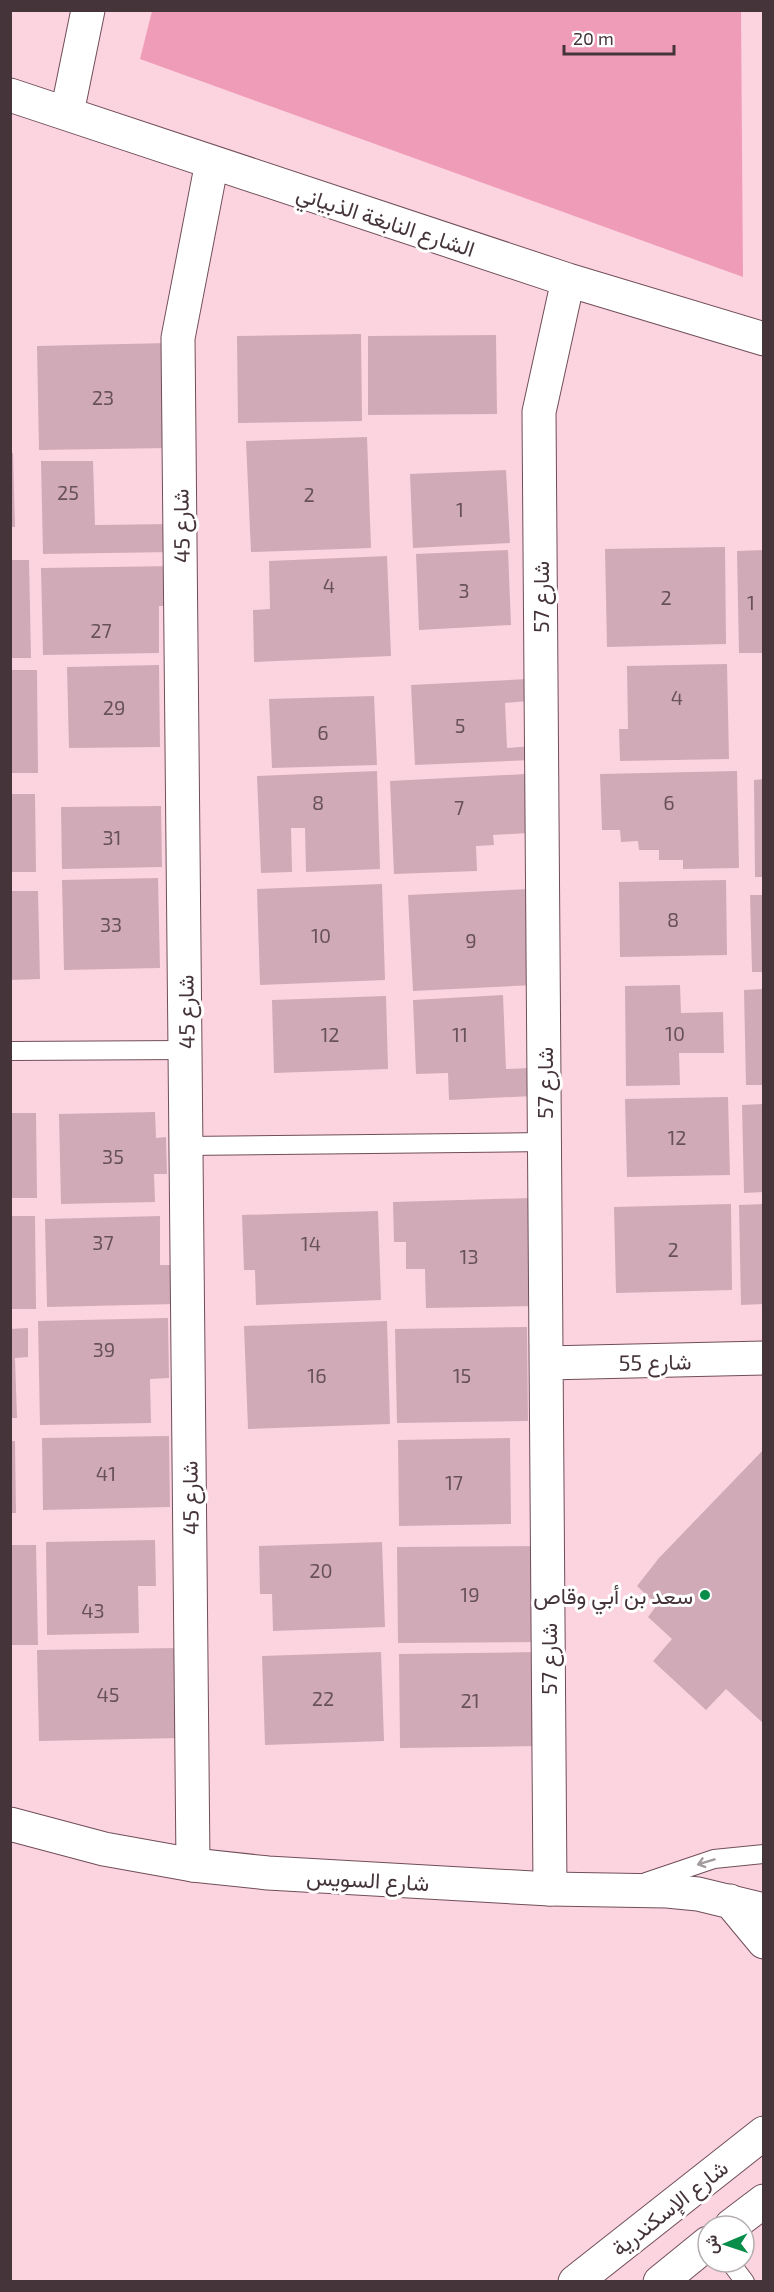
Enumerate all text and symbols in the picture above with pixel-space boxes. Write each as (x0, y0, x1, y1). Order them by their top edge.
scale bar (564, 18, 674, 56)
text: 20 m (573, 27, 614, 49)
street label: الشارع النابغة الذبياني (291, 179, 478, 268)
house number: 23 (92, 385, 114, 409)
house number: 25 (57, 480, 79, 504)
house number: 2 (303, 482, 315, 506)
street label: شارع 45 (166, 488, 197, 563)
house number: 1 (456, 497, 464, 521)
street label: شارع 57 (527, 561, 556, 633)
house number: 4 (323, 573, 335, 597)
house number: 3 (458, 578, 470, 602)
house number: 2 (660, 585, 672, 609)
house number: 1 (747, 590, 755, 614)
house number: 27 (90, 618, 112, 642)
house number: 4 (671, 685, 683, 709)
house number: 29 (103, 695, 125, 719)
house number: 5 (455, 713, 465, 737)
house number: 6 (317, 720, 329, 744)
house number: 8 (312, 790, 324, 814)
house number: 6 (663, 790, 675, 814)
house number: 7 (454, 795, 464, 819)
house number: 31 (102, 825, 122, 849)
house number: 8 (667, 907, 679, 931)
house number: 33 (100, 912, 122, 936)
house number: 10 (311, 923, 331, 947)
house number: 9 (465, 928, 477, 952)
street label: شارع 45 (171, 974, 202, 1049)
house number: 10 (665, 1021, 685, 1045)
house number: 12 (320, 1022, 340, 1046)
house number: 11 (452, 1022, 468, 1046)
street label: شارع 57 (531, 1047, 560, 1119)
house number: 12 (667, 1125, 687, 1149)
house number: 35 (102, 1144, 124, 1168)
house number: 37 (92, 1230, 114, 1254)
house number: 14 (301, 1231, 321, 1255)
house number: 2 (667, 1237, 679, 1261)
house number: 13 (459, 1244, 479, 1268)
house number: 39 (93, 1337, 115, 1361)
street label: شارع 55 (618, 1347, 692, 1378)
house number: 16 (307, 1363, 327, 1387)
house number: 15 (453, 1363, 471, 1387)
street label: شارع 45 (175, 1460, 206, 1535)
house number: 41 (96, 1461, 116, 1485)
house number: 17 (445, 1470, 463, 1494)
house number: 20 (309, 1558, 333, 1582)
house number: 19 (460, 1582, 480, 1606)
place label: سعد بن أبي وقاص (533, 1582, 693, 1615)
marker: سعد بن أبي وقاص (698, 1588, 712, 1602)
house number: 43 (81, 1598, 105, 1622)
street label: شارع 57 (535, 1623, 564, 1695)
house number: 45 (96, 1682, 120, 1706)
house number: 22 (312, 1686, 334, 1710)
house number: 21 (460, 1688, 480, 1712)
one-way arrow (697, 1857, 716, 1868)
street label: شارع السويس (306, 1863, 430, 1898)
street label: شارع الإسكندرية (606, 2153, 732, 2261)
north arrow (696, 2214, 756, 2274)

